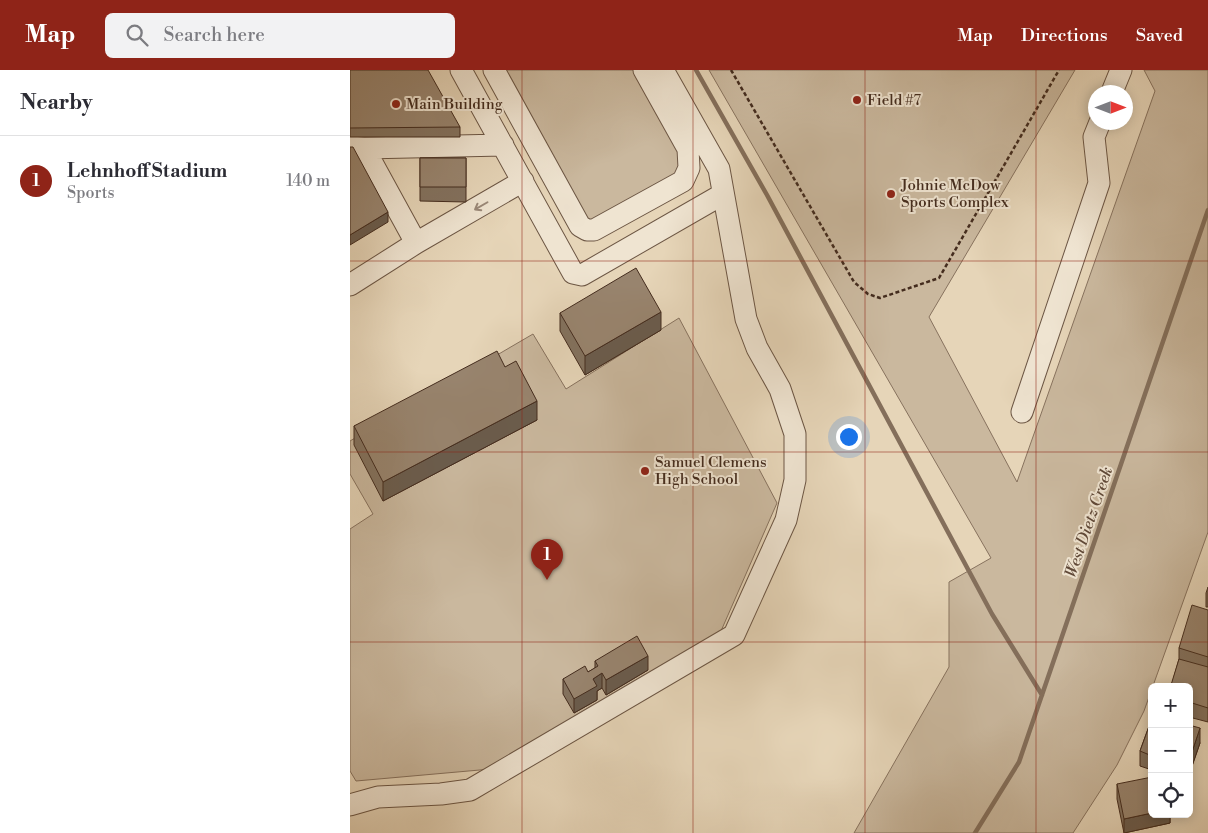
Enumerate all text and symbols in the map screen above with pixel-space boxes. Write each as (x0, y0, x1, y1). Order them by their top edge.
search box (105, 13, 455, 58)
text: Map (25, 20, 75, 50)
icon: search (123, 21, 151, 49)
text: Search here (163, 23, 265, 47)
text: Map (957, 24, 993, 47)
text: Directions (1021, 24, 1108, 47)
text: Saved (1136, 24, 1183, 47)
north arrow (1088, 85, 1133, 130)
text: Nearby (20, 90, 93, 116)
place label: Field #7 (867, 91, 921, 110)
marker: Field #7 (851, 94, 863, 106)
place label: Main Building (406, 95, 503, 114)
marker: Main Building (390, 98, 402, 110)
text: Lehnhoff Stadium (67, 159, 227, 183)
text: 1 (32, 171, 40, 191)
text: 140 m (286, 171, 330, 191)
place label: Johnie McDow Sports Complex (900, 176, 1009, 212)
text: Sports (67, 183, 114, 203)
marker: Johnie McDow Sports Complex (885, 188, 897, 200)
one-way arrow (473, 201, 488, 211)
your location (836, 424, 862, 450)
place label: Samuel Clemens High School (655, 453, 767, 489)
water label: West Dietz Creek (1061, 464, 1117, 580)
marker: Samuel Clemens High School (639, 465, 651, 477)
pin: 1 (531, 539, 563, 580)
map controls (1148, 683, 1193, 818)
button: + (1148, 683, 1193, 728)
button: − (1148, 728, 1193, 773)
button: locate (1148, 773, 1193, 818)

